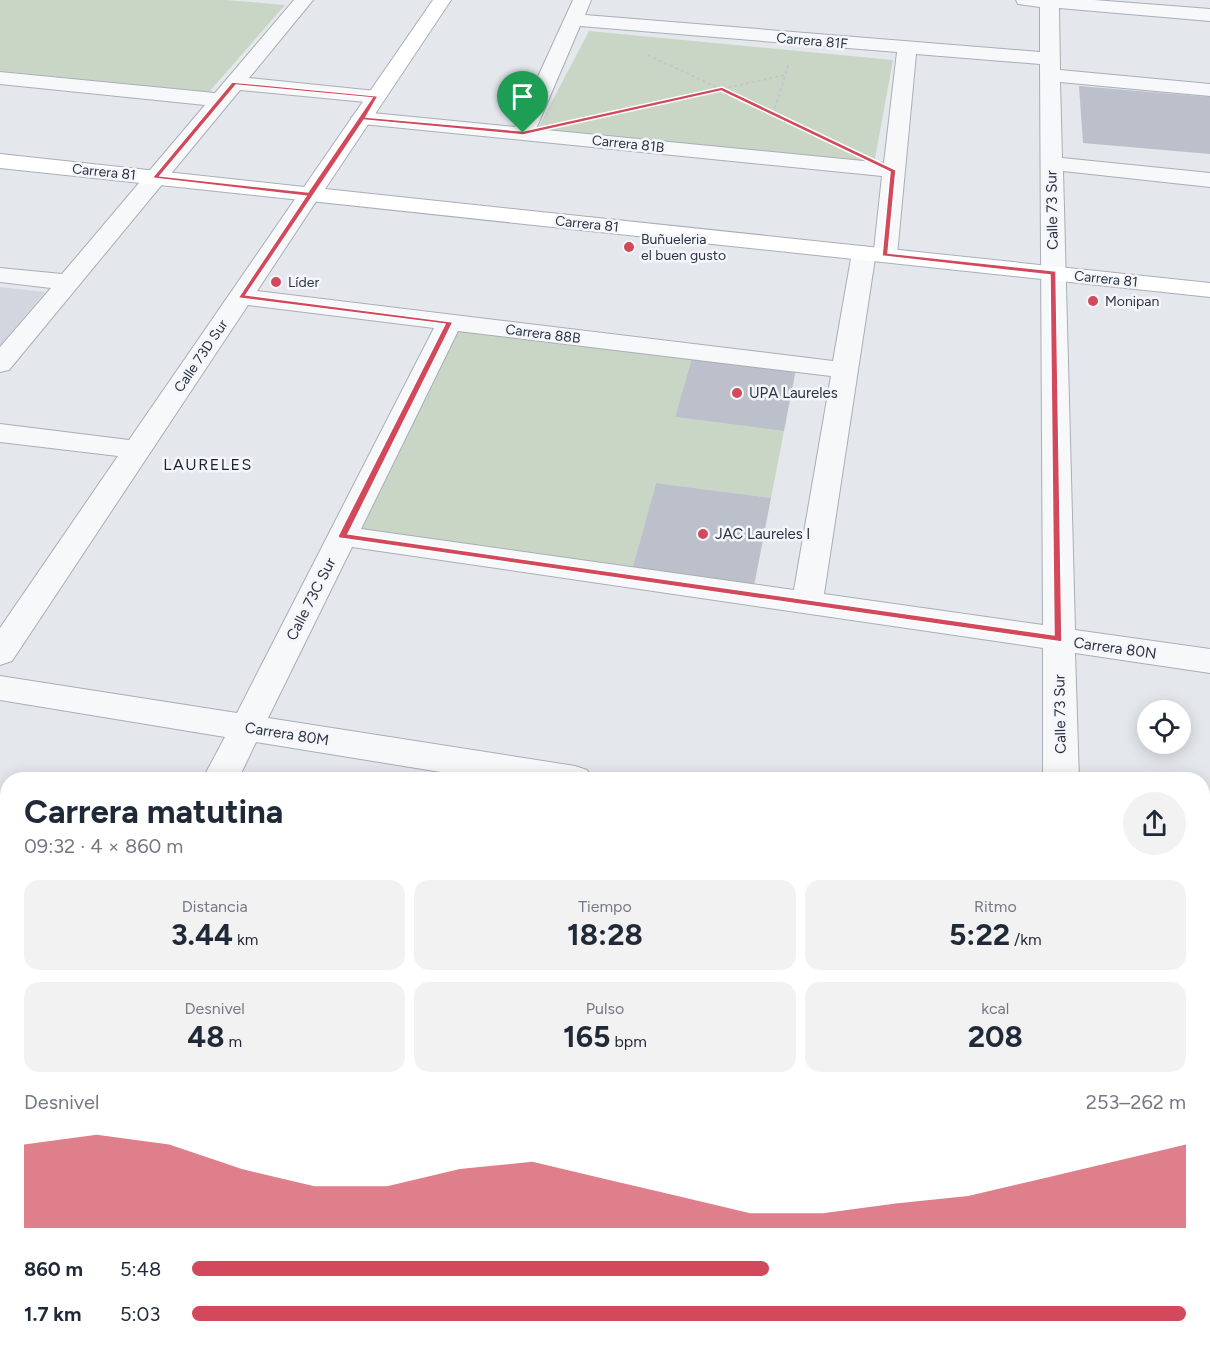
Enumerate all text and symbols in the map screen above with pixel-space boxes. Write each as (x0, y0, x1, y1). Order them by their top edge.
street label: Carrera 81F (776, 29, 849, 53)
pin (497, 71, 548, 133)
icon: arrive (506, 80, 539, 113)
street label: Carrera 81B (591, 132, 665, 156)
street label: Carrera 81 (71, 160, 137, 184)
street label: Calle 73 Sur (1042, 170, 1062, 250)
street label: Carrera 81 (554, 212, 620, 236)
place label: Buñueleria el buen gusto (641, 231, 726, 264)
marker: Buñueleria el buen gusto (622, 240, 636, 254)
street label: Carrera 81 (1073, 267, 1139, 291)
place label: Líder (288, 274, 319, 291)
marker: Líder (269, 275, 283, 289)
place label: Monipan (1105, 293, 1159, 310)
marker: Monipan (1086, 294, 1100, 308)
street label: Calle 73D Sur (171, 316, 232, 396)
street label: Carrera 88B (505, 321, 581, 347)
place label: UPA Laureles (749, 384, 838, 402)
marker: UPA Laureles (730, 386, 744, 400)
district label: LAURELES (163, 455, 253, 474)
place label: JAC Laureles I (715, 525, 810, 543)
marker: JAC Laureles I (696, 527, 710, 541)
street label: Calle 73C Sur (282, 555, 340, 643)
street label: Carrera 80N (1072, 633, 1158, 663)
street label: Calle 73 Sur (1050, 674, 1070, 754)
map controls (1137, 700, 1191, 754)
button: locate (1137, 700, 1191, 754)
street label: Carrera 80M (244, 718, 330, 750)
text: Carrera matutina (24, 792, 283, 831)
button: share (1123, 792, 1186, 855)
text: 09:32 · 4 × 860 m (24, 834, 183, 858)
text: Distancia (182, 897, 248, 916)
text: Tiempo (578, 897, 632, 916)
text: Ritmo (974, 897, 1017, 916)
text: 3.44 (171, 916, 233, 953)
text: 18:28 (567, 916, 643, 953)
text: 5:22 (949, 916, 1010, 953)
text: km (233, 930, 258, 949)
text: /km (1010, 930, 1042, 949)
text: Desnivel (185, 999, 245, 1018)
text: Pulso (586, 999, 624, 1018)
text: kcal (981, 999, 1009, 1018)
text: 48 (187, 1018, 225, 1055)
text: 165 (563, 1018, 611, 1055)
text: 208 (968, 1018, 1023, 1055)
text: m (225, 1032, 242, 1051)
text: bpm (611, 1032, 647, 1051)
text: Desnivel (24, 1090, 99, 1114)
text: 253–262 m (1086, 1090, 1186, 1114)
text: 860 m (24, 1257, 83, 1281)
text: 5:48 (120, 1257, 161, 1281)
text: 1.7 km (24, 1302, 81, 1326)
text: 5:03 (120, 1302, 160, 1326)

